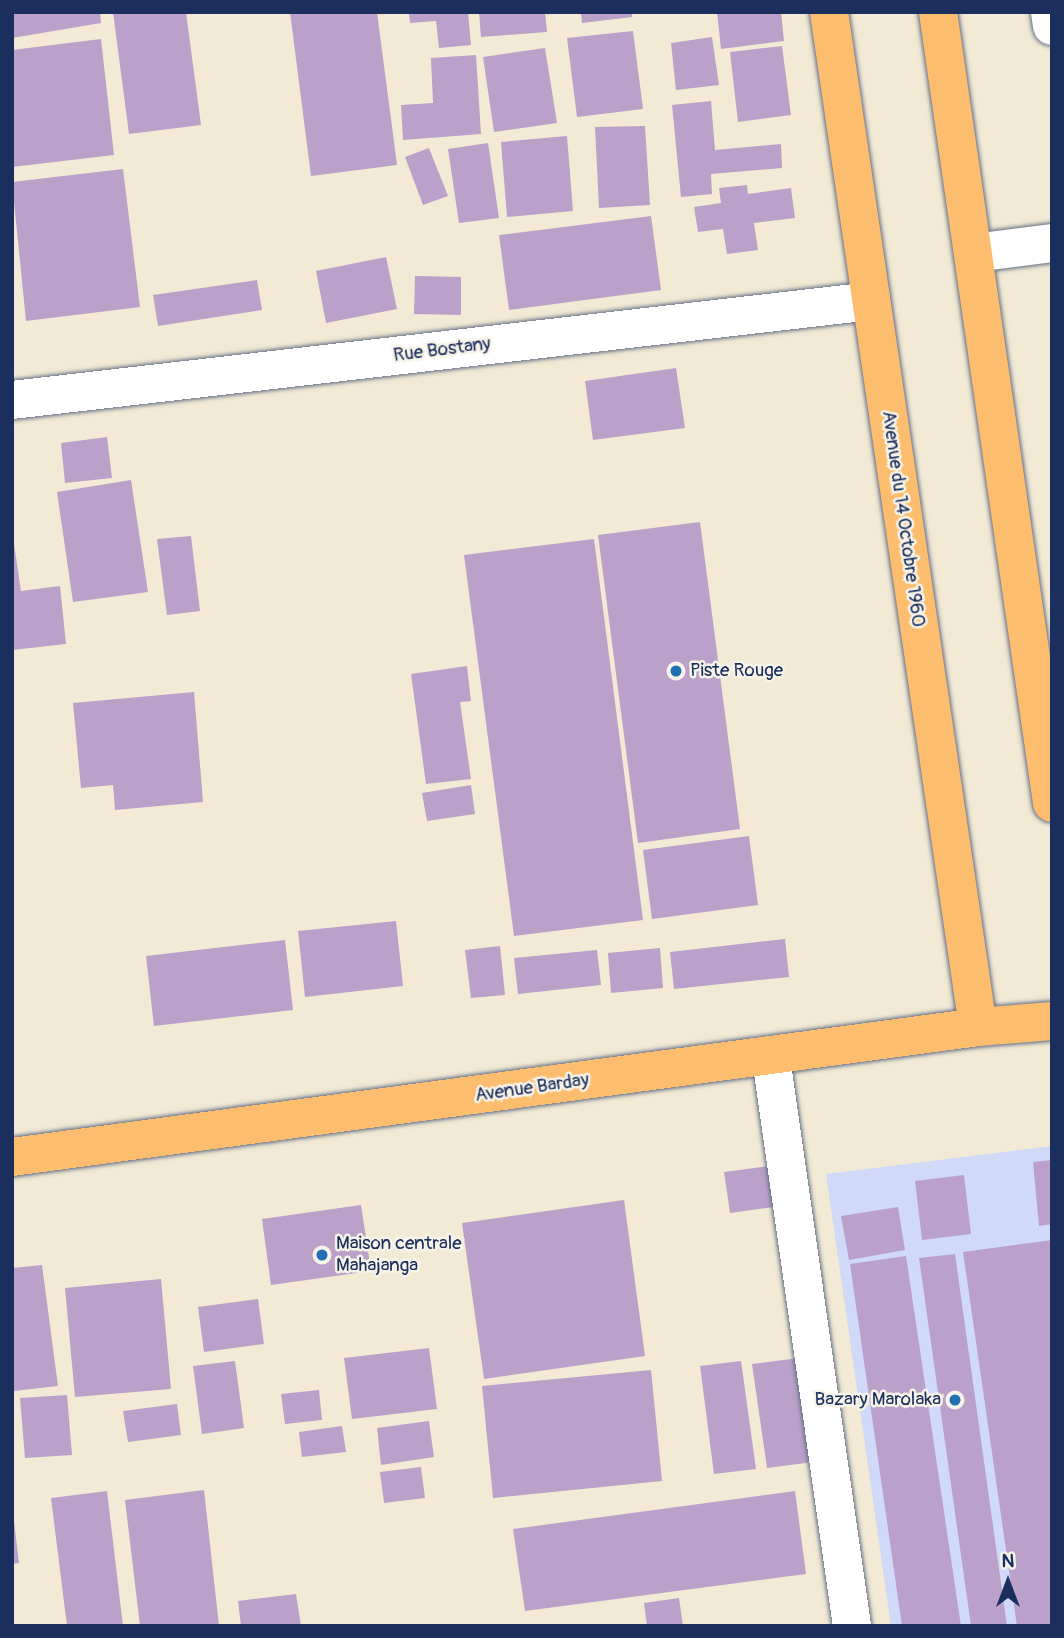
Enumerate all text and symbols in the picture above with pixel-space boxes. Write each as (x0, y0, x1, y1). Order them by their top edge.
street label: Rue Bostany (392, 333, 492, 367)
street label: Avenue du 14 Octobre 1960 (877, 409, 929, 629)
place label: Piste Rouge (690, 660, 783, 682)
marker: Piste Rouge (668, 663, 684, 679)
street label: Avenue Barday (474, 1069, 590, 1107)
place label: Maison centrale Mahajanga (336, 1233, 462, 1277)
marker: Maison centrale Mahajanga (314, 1247, 330, 1263)
place label: Bazary Marolaka (814, 1389, 941, 1411)
marker: Bazary Marolaka (947, 1392, 963, 1408)
north arrow (973, 1547, 1043, 1617)
text: N (1002, 1549, 1014, 1573)

